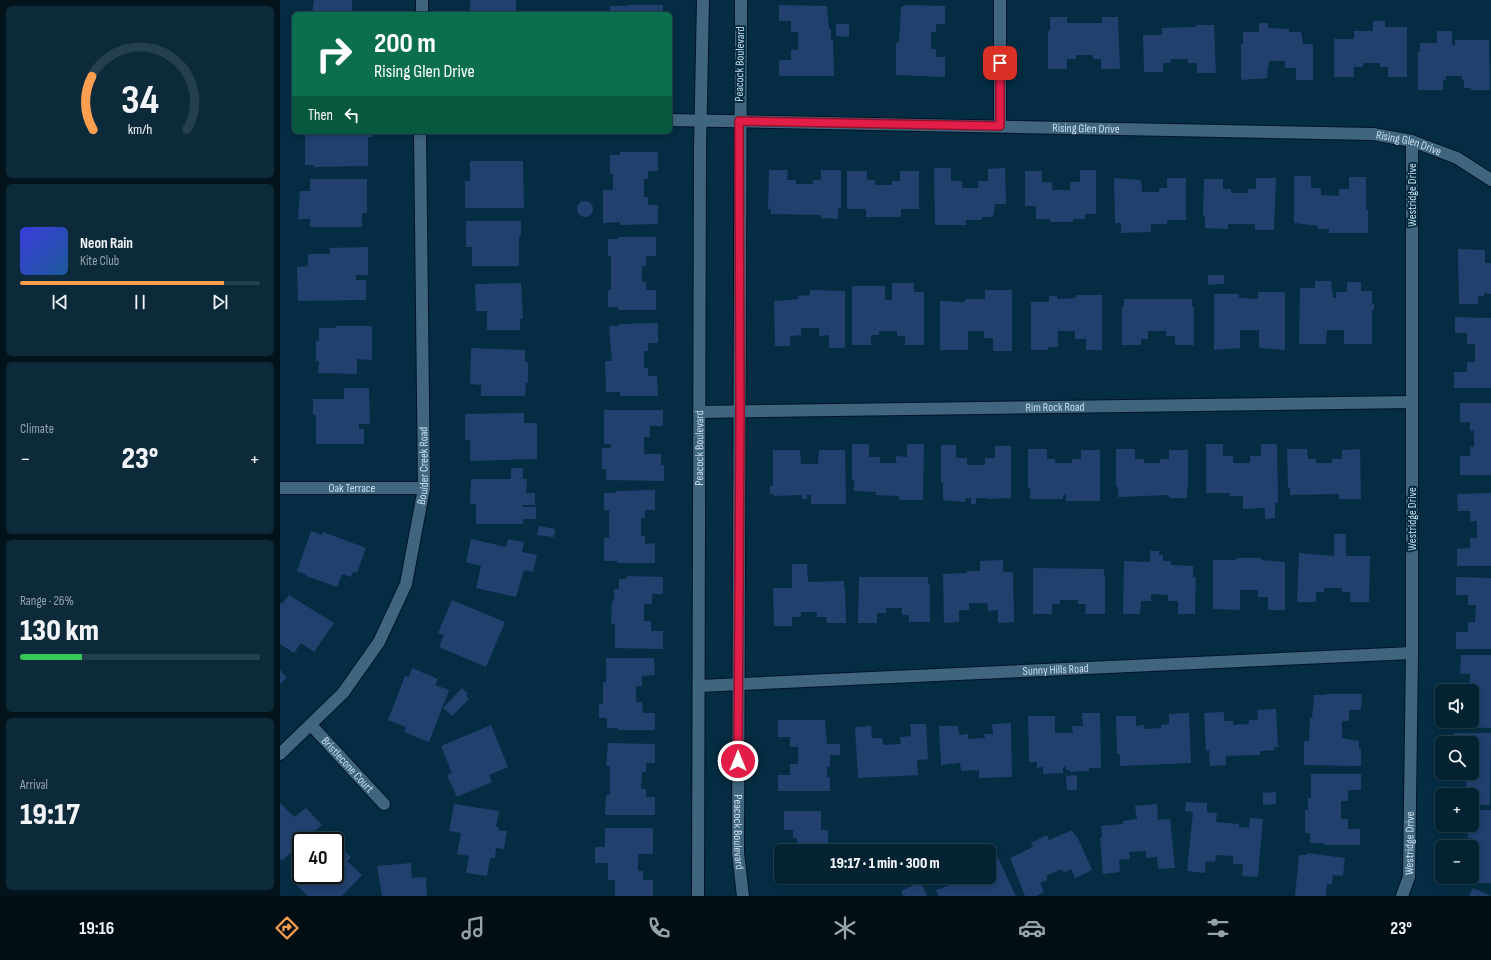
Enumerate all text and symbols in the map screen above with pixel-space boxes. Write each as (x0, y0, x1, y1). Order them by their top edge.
street label: Peacock Boulevard (732, 26, 748, 102)
text: 200 m (374, 27, 436, 60)
icon: right (308, 28, 360, 80)
pin (983, 46, 1017, 80)
icon: arrive (989, 52, 1011, 74)
text: Rising Glen Drive (374, 61, 475, 82)
text: 34 (121, 76, 159, 125)
icon: left (341, 104, 363, 126)
text: Then (308, 106, 333, 125)
street label: Rising Glen Drive (1052, 120, 1120, 136)
text: km/h (128, 121, 152, 138)
street label: Rising Glen Drive (1375, 127, 1444, 159)
street label: Westridge Drive (1405, 163, 1420, 227)
text: Neon Rain (80, 234, 133, 253)
text: Kite Club (80, 253, 119, 269)
icon: previous (49, 291, 71, 313)
icon: pause (129, 291, 151, 313)
icon: next (209, 291, 231, 313)
street label: Rim Rock Road (1025, 399, 1085, 415)
street label: Peacock Boulevard (692, 410, 707, 486)
text: Climate (20, 421, 54, 437)
street label: Boulder Creek Road (414, 427, 432, 506)
text: 23° (122, 441, 158, 477)
text: − (20, 446, 31, 473)
text: + (249, 446, 260, 473)
street label: Oak Terrace (329, 481, 376, 496)
street label: Westridge Drive (1405, 487, 1420, 551)
text: Range · 26% (20, 593, 74, 609)
text: 130 km (20, 613, 99, 649)
street label: Sunny Hills Road (1022, 660, 1089, 679)
map controls (1435, 684, 1479, 884)
button: sound (1435, 684, 1479, 728)
street label: Bristlecone Court (318, 734, 377, 796)
button: search (1435, 736, 1479, 780)
position arrow (717, 740, 759, 782)
text: Arrival (20, 777, 48, 793)
button: + (1435, 788, 1479, 832)
street label: Peacock Boulevard (730, 794, 747, 870)
text: 19:17 (20, 797, 80, 833)
street label: Westridge Drive (1402, 811, 1417, 875)
speed limit sign: 40 (292, 832, 344, 884)
button: − (1435, 840, 1479, 884)
text: 19:17 · 1 min · 300 m (830, 854, 940, 873)
icon: directions (273, 914, 301, 942)
icon: music (459, 914, 487, 942)
icon: phone (645, 914, 673, 942)
icon: climate (831, 914, 859, 942)
icon: car (1018, 914, 1046, 942)
icon: filters (1204, 914, 1232, 942)
text: 19:16 (79, 918, 114, 939)
text: 23° (1390, 918, 1412, 939)

